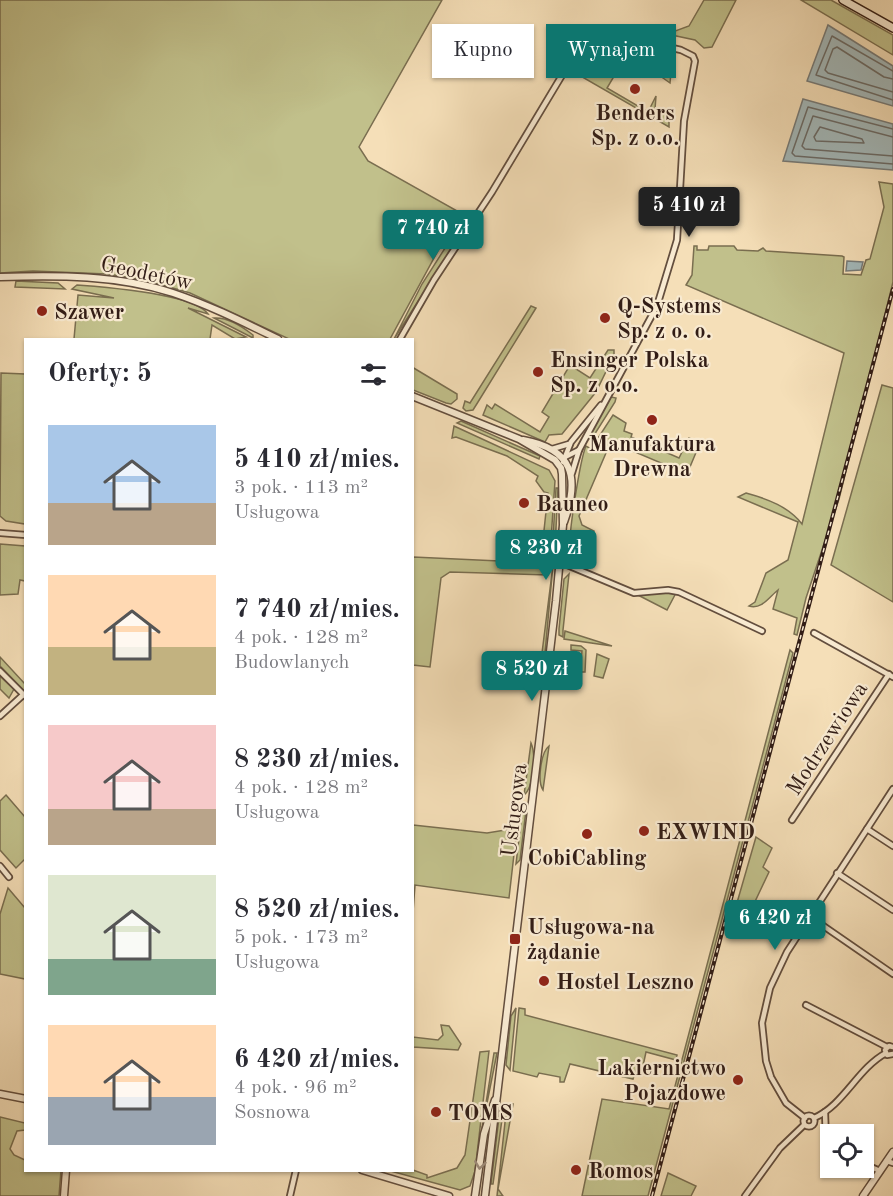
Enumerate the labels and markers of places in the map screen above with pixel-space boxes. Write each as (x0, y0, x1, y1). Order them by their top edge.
marker: Benders Sp. z o.o. (628, 82, 642, 96)
place label: Benders Sp. z o.o. (591, 103, 679, 150)
pin: 5 410 zł (627, 187, 751, 238)
pin: 7 740 zł (371, 210, 495, 261)
place label: Q-Systems Sp. z o. o. (617, 296, 721, 343)
place label: Szawer (54, 302, 124, 324)
marker: Szawer (35, 304, 49, 318)
marker: Q-Systems Sp. z o. o. (598, 311, 612, 325)
place label: Ensinger Polska Sp. z o.o. (550, 350, 709, 397)
marker: Ensinger Polska Sp. z o.o. (531, 365, 545, 379)
marker: Manufaktura Drewna (645, 413, 659, 427)
place label: Manufaktura Drewna (588, 434, 716, 481)
place label: Bauneo (536, 494, 609, 516)
marker: Bauneo (517, 496, 531, 510)
pin: 8 230 zł (484, 530, 608, 581)
pin: 8 520 zł (470, 651, 594, 702)
place label: EXWIND (656, 822, 755, 844)
marker: EXWIND (637, 824, 651, 838)
marker: CobiCabling (580, 827, 594, 841)
place label: CobiCabling (528, 848, 646, 870)
pin: 6 420 zł (713, 900, 837, 951)
place label: Usługowa-na żądanie (527, 917, 655, 964)
marker: Usługowa-na żądanie (508, 932, 522, 946)
place label: Hostel Leszno (556, 972, 694, 994)
marker: Hostel Leszno (537, 974, 551, 988)
place label: Lakiernictwo Pojazdowe (597, 1058, 726, 1105)
marker: Lakiernictwo Pojazdowe (731, 1073, 745, 1087)
place label: TOMS (448, 1103, 513, 1125)
marker: TOMS (429, 1105, 443, 1119)
place label: Romos (588, 1161, 653, 1183)
marker: Romos (569, 1163, 583, 1177)

